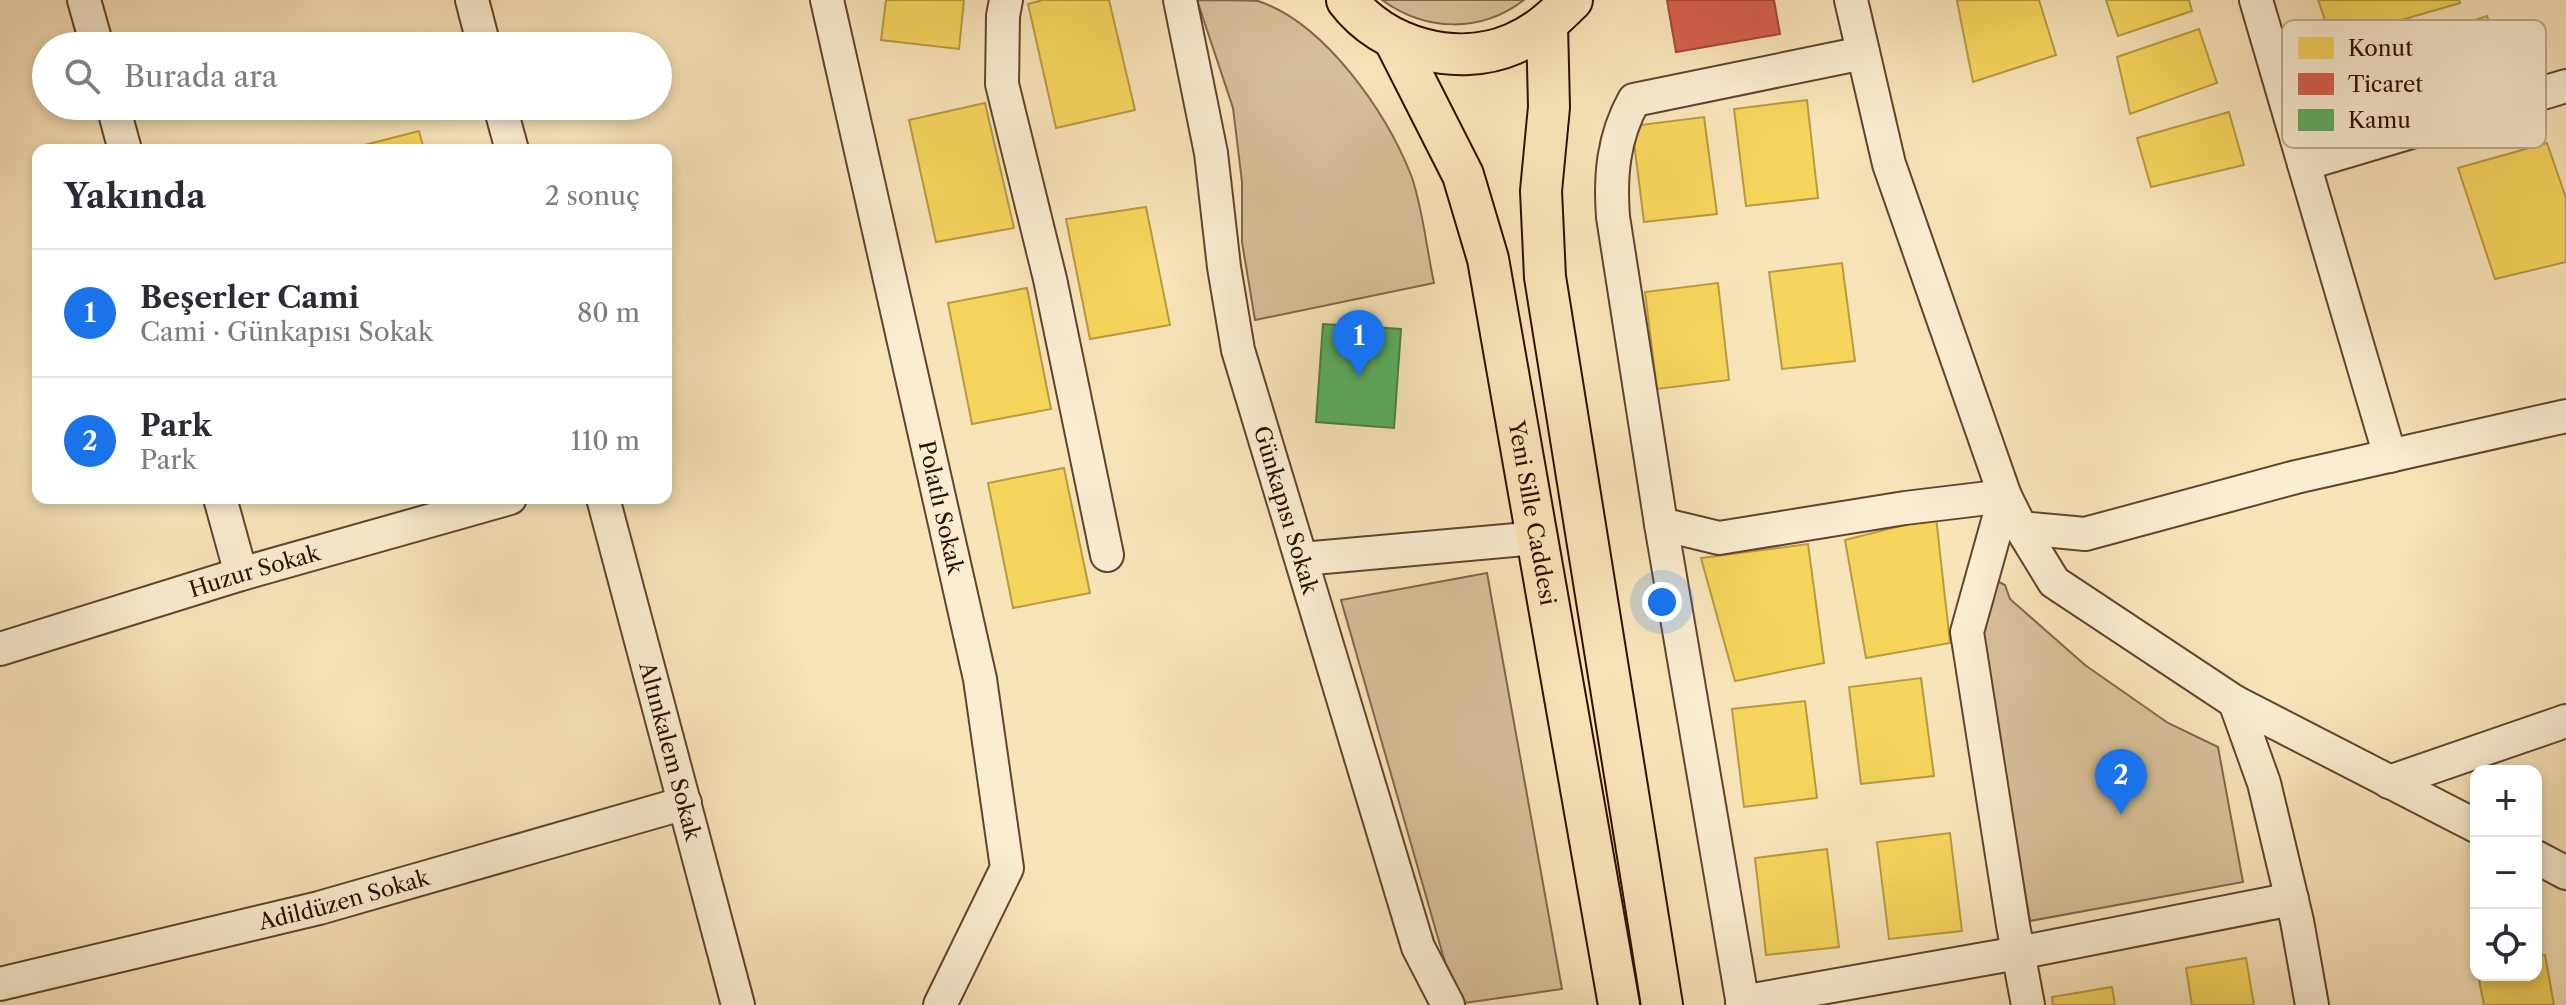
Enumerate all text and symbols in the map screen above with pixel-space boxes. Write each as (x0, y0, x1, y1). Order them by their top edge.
legend (2282, 20, 2546, 148)
search box (32, 32, 672, 120)
text: Konut (2348, 35, 2413, 62)
icon: search (60, 54, 104, 98)
text: Burada ara (124, 58, 278, 95)
text: Ticaret (2348, 71, 2423, 98)
text: Kamu (2348, 107, 2411, 134)
text: Yakında (64, 175, 206, 217)
text: 2 sonuç (545, 180, 640, 212)
text: Beşerler Cami (140, 279, 359, 316)
text: 1 (84, 297, 96, 329)
text: 80 m (577, 297, 640, 329)
pin: 1 (1333, 310, 1385, 376)
text: Cami · Günkapısı Sokak (140, 316, 433, 348)
text: Park (140, 407, 212, 444)
street label: Yeni Sille Caddesi (1503, 418, 1562, 608)
street label: Günkapısı Sokak (1248, 423, 1325, 598)
text: 2 (82, 425, 98, 457)
text: 110 m (571, 425, 640, 457)
street label: Polatlı Sokak (913, 438, 970, 578)
text: Park (140, 444, 197, 476)
street label: Huzur Sokak (186, 539, 324, 603)
your location (1642, 582, 1682, 622)
street label: Altınkalem Sokak (634, 658, 707, 845)
pin: 2 (2095, 749, 2147, 815)
map controls (2470, 765, 2542, 981)
button: + (2470, 765, 2542, 837)
button: − (2470, 837, 2542, 909)
street label: Adildüzen Sokak (255, 863, 434, 936)
button: locate (2470, 909, 2542, 981)

